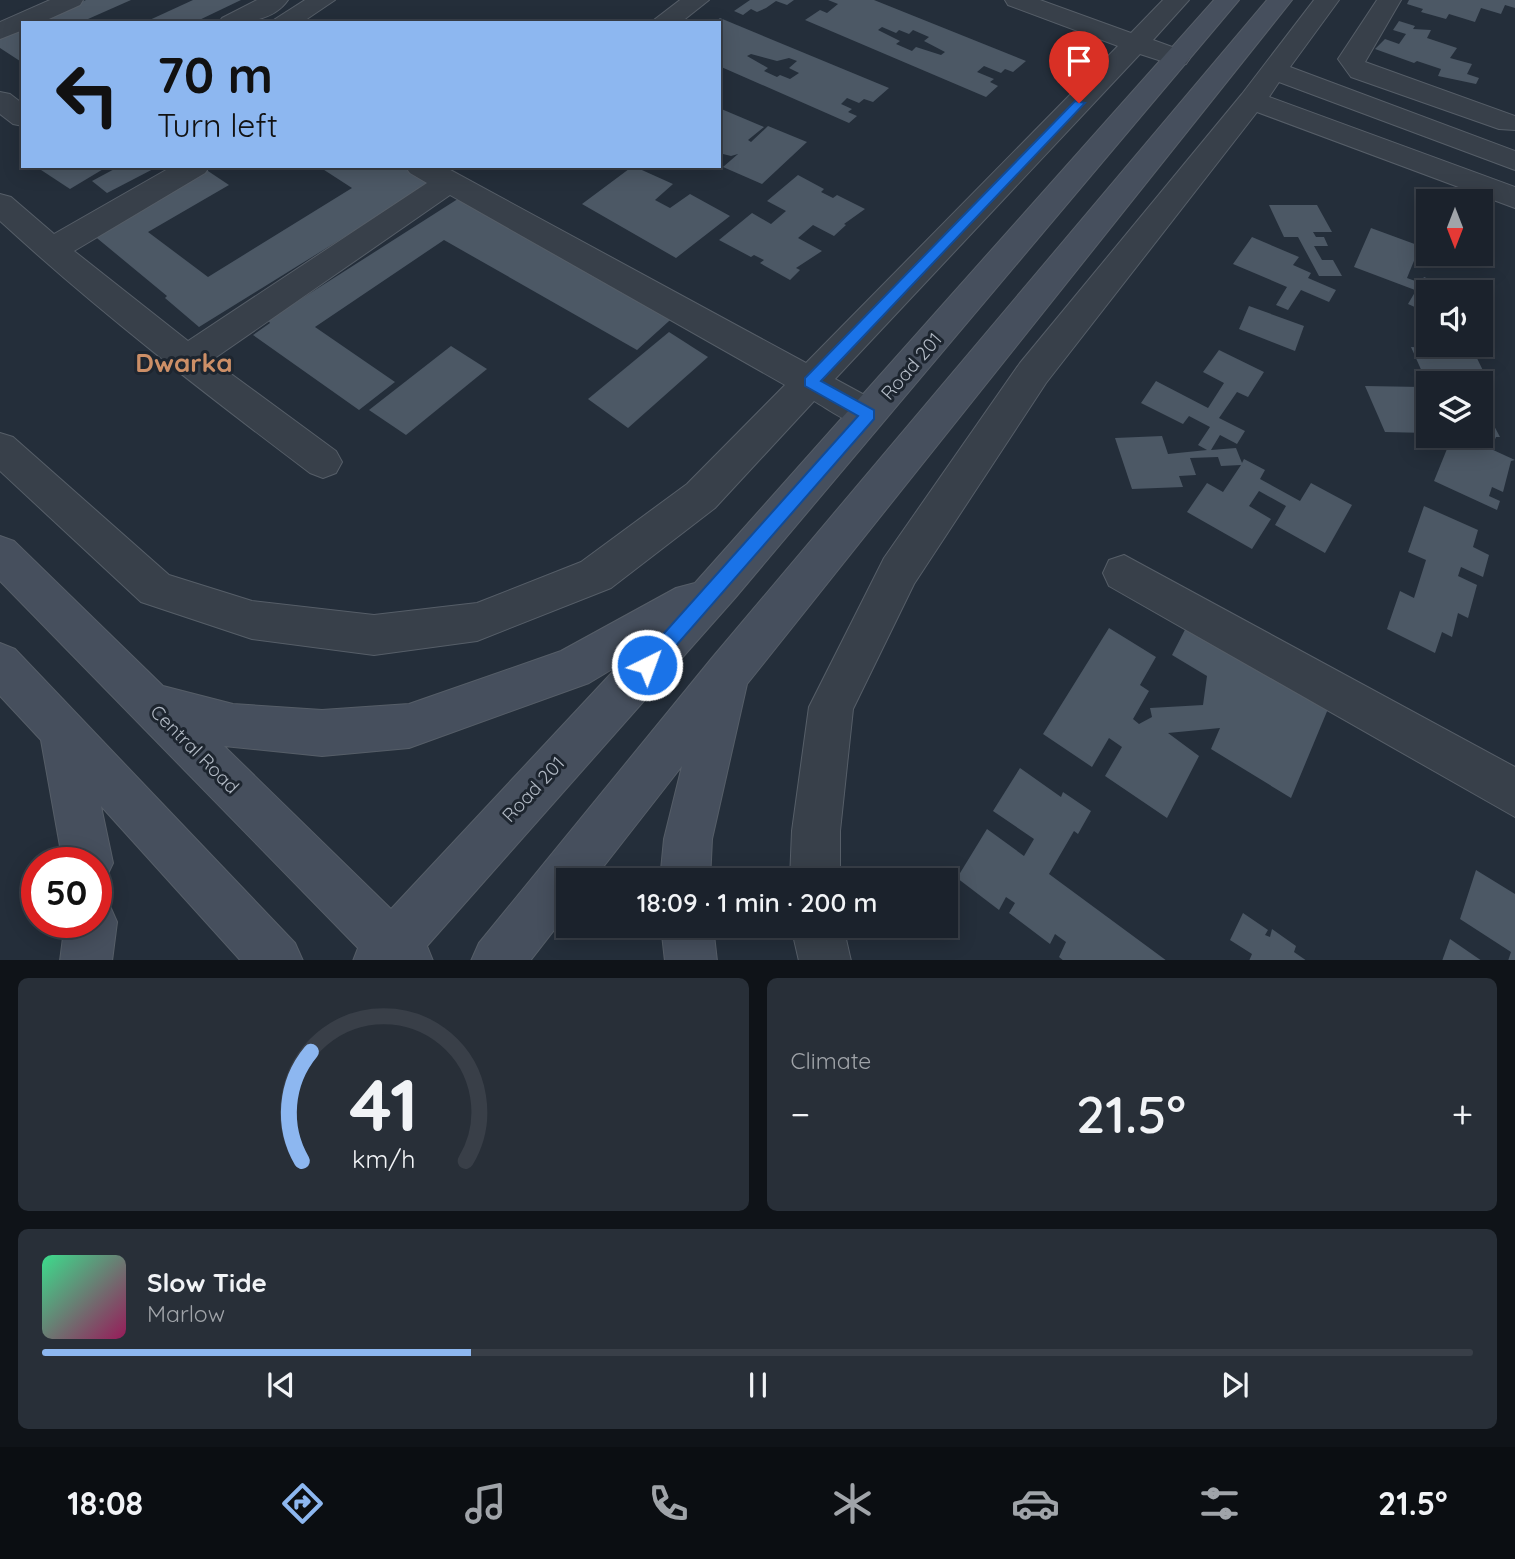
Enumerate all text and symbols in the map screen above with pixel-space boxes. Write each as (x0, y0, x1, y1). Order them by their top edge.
pin (1049, 31, 1109, 103)
icon: arrive (1060, 42, 1098, 80)
text: 70 m (157, 44, 273, 105)
icon: left (42, 49, 133, 140)
text: Turn left (157, 105, 278, 145)
north arrow (1416, 189, 1493, 266)
map controls (1416, 189, 1493, 448)
button: sound (1416, 280, 1493, 357)
street label: Road 201 (875, 327, 947, 405)
district label: Dwarka (135, 346, 233, 379)
button: layers (1416, 371, 1493, 448)
position arrow (610, 628, 684, 702)
street label: Central Road (146, 700, 244, 798)
street label: Road 201 (497, 751, 569, 827)
speed limit sign: 50 (21, 847, 112, 938)
text: 18:09 · 1 min · 200 m (637, 886, 877, 919)
text: Climate (791, 1046, 871, 1075)
text: 41 (349, 1058, 418, 1149)
text: 21.5° (1076, 1081, 1186, 1146)
text: − (791, 1090, 810, 1138)
text: + (1452, 1090, 1473, 1138)
text: km/h (352, 1142, 415, 1173)
text: Slow Tide (147, 1266, 267, 1299)
text: Marlow (147, 1299, 225, 1328)
icon: previous (262, 1366, 300, 1404)
icon: pause (739, 1366, 777, 1404)
icon: next (1216, 1366, 1254, 1404)
icon: directions (278, 1479, 327, 1528)
icon: music (461, 1479, 510, 1528)
icon: phone (644, 1479, 693, 1528)
icon: climate (828, 1479, 877, 1528)
icon: car (1011, 1479, 1060, 1528)
icon: filters (1195, 1479, 1244, 1528)
text: 18:08 (67, 1483, 143, 1523)
text: 21.5° (1378, 1483, 1448, 1523)

